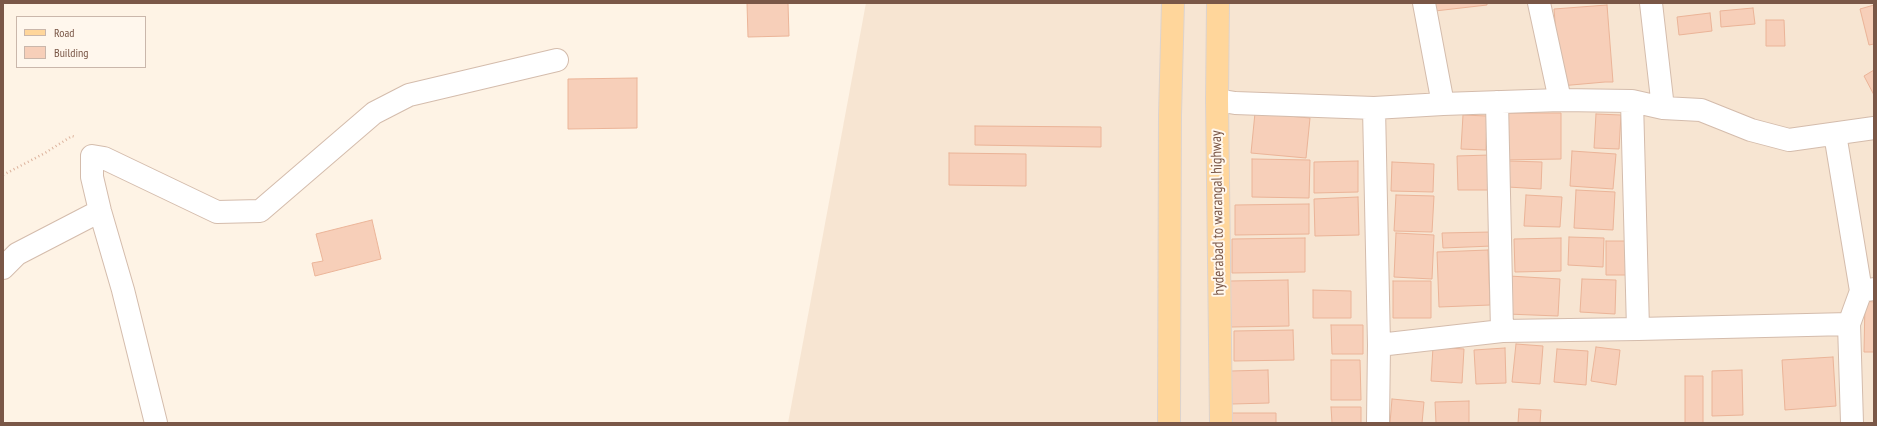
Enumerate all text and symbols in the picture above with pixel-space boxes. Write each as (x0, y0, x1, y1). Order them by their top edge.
legend (16, 16, 146, 68)
text: Road (54, 25, 74, 40)
text: Building (54, 45, 89, 60)
street label: hyderabad to warangal highway (1208, 130, 1228, 296)

